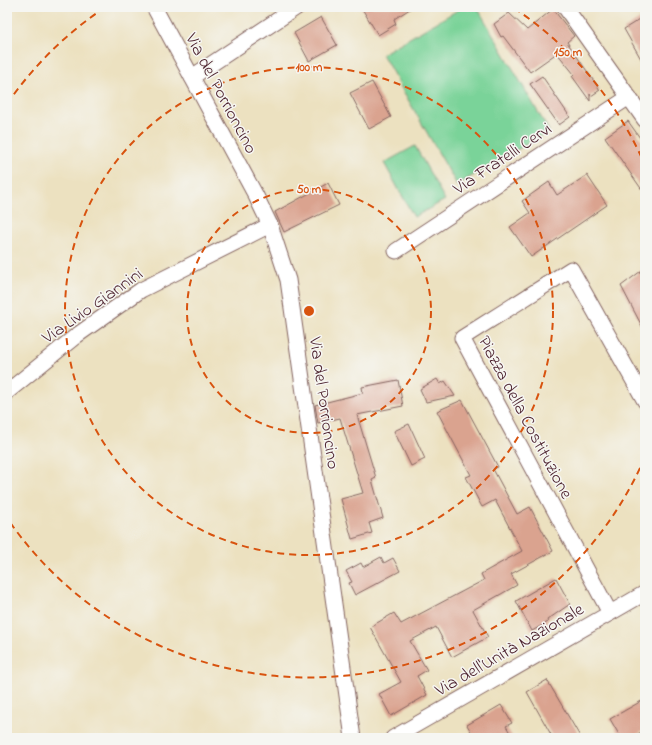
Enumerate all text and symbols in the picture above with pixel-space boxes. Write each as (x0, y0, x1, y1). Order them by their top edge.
street label: Via del Porrioncino (177, 28, 263, 159)
text: 150 m (554, 44, 583, 62)
text: 100 m (296, 59, 323, 77)
street label: Via Fratelli Cervi (448, 117, 558, 203)
text: 50 m (297, 181, 322, 199)
street label: Via Livio Giannini (36, 262, 149, 352)
centre of rings (302, 304, 316, 318)
street label: Piazza della Costituzione (470, 332, 579, 505)
street label: Via del Porrioncino (301, 334, 345, 471)
street label: Via dell'Unità Nazionale (430, 597, 590, 704)

